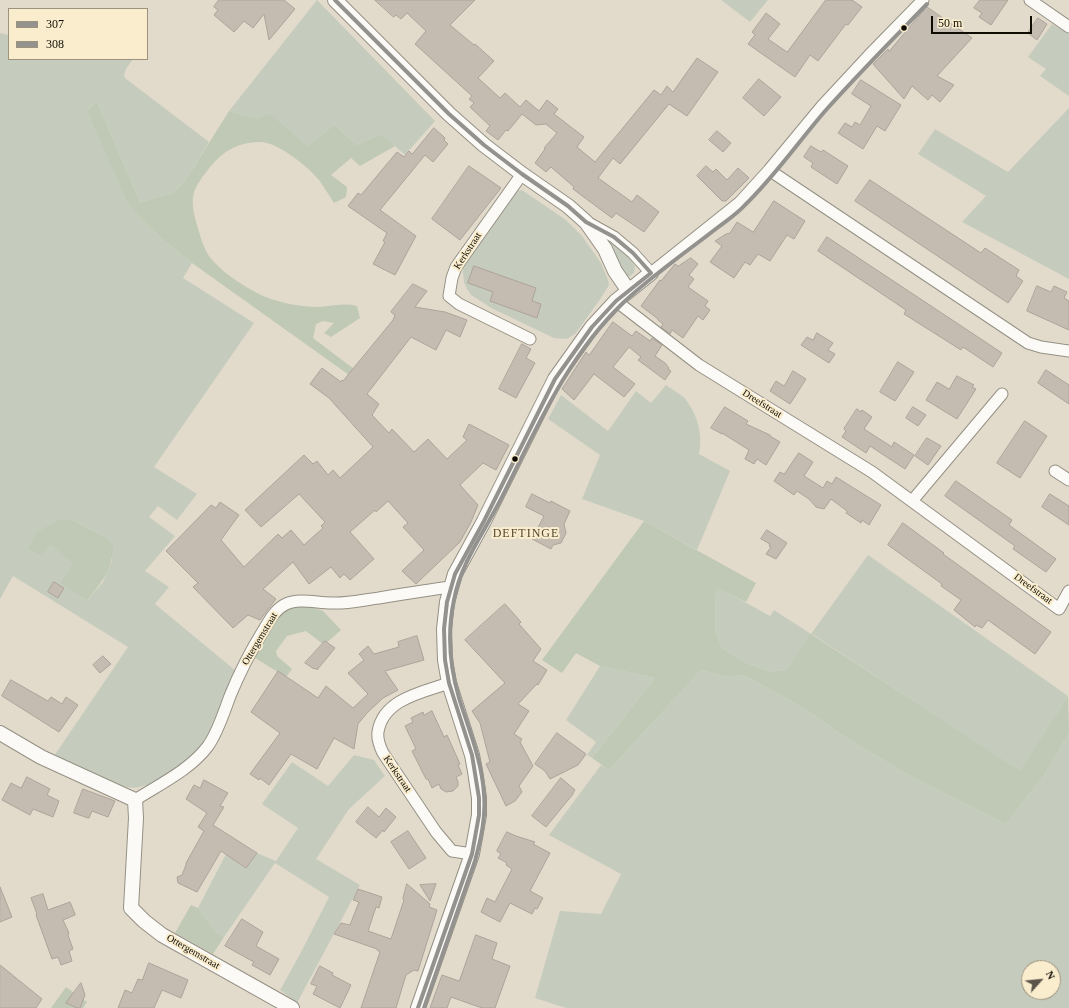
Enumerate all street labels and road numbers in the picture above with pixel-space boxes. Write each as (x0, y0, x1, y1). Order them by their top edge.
street label: Kerkstraat (452, 230, 484, 272)
street label: Dreefstraat (740, 387, 784, 421)
street label: Dreefstraat (1012, 571, 1054, 607)
street label: Ottergemstraat (240, 611, 280, 667)
street label: Kerkstraat (380, 753, 414, 795)
street label: Ottergemstraat (164, 932, 222, 972)

